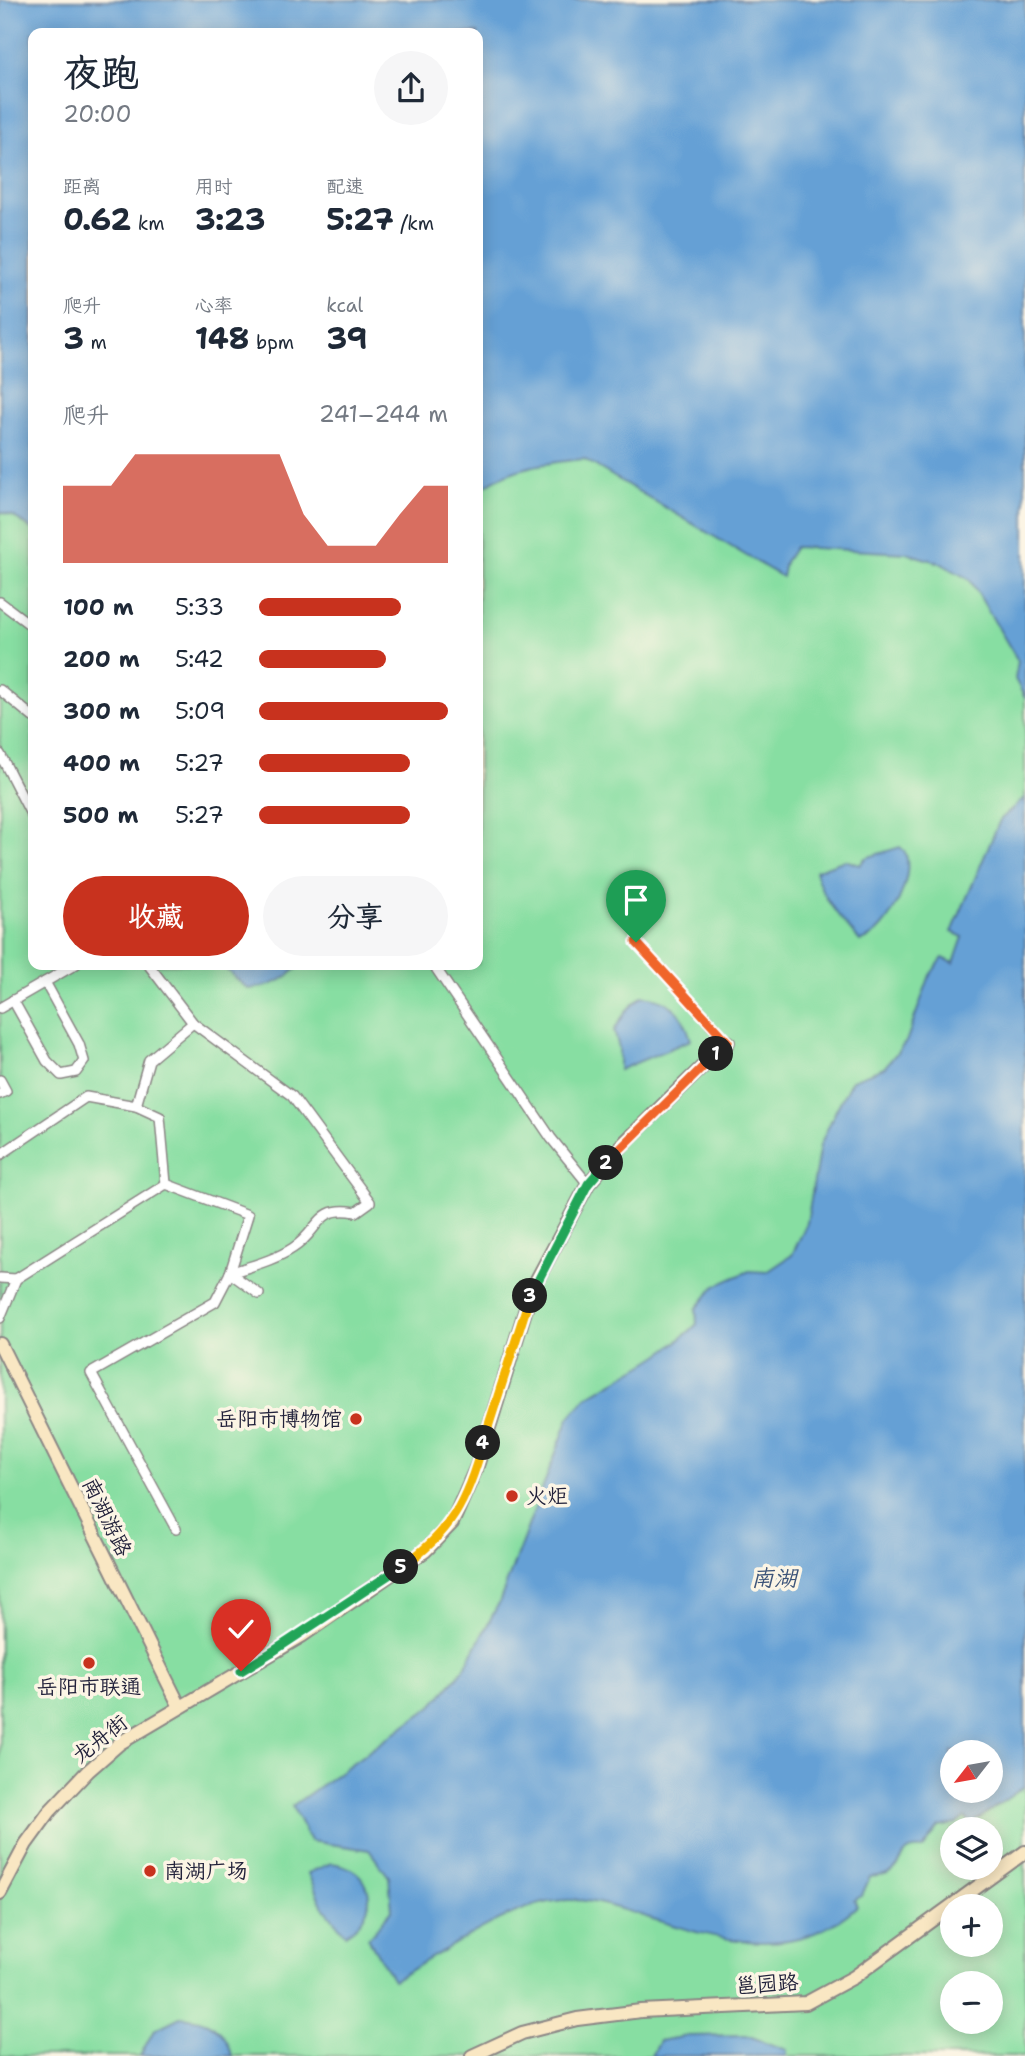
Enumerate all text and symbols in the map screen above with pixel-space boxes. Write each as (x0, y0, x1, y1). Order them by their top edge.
text: 夜跑 (63, 47, 139, 98)
button: share (374, 51, 448, 125)
text: 20:00 (63, 99, 132, 129)
text: 距离 (63, 174, 101, 199)
text: 用时 (195, 174, 233, 199)
text: 配速 (326, 174, 364, 199)
text: 0.62 (63, 199, 131, 240)
text: 3:23 (195, 199, 265, 240)
text: 5:27 (326, 199, 394, 240)
text: km (131, 211, 165, 236)
text: /km (394, 211, 434, 236)
text: 爬升 (63, 293, 101, 318)
text: 心率 (195, 293, 233, 318)
text: kcal (326, 293, 363, 318)
text: 3 (63, 318, 84, 359)
text: 148 (195, 318, 250, 359)
text: 39 (326, 318, 367, 359)
text: m (84, 330, 107, 355)
text: bpm (250, 330, 294, 355)
text: 241–244 m (319, 399, 448, 429)
text: 爬升 (63, 400, 109, 430)
text: 100 m (63, 592, 134, 622)
text: 5:33 (175, 592, 224, 622)
text: 200 m (63, 644, 140, 674)
text: 5:42 (175, 644, 224, 674)
text: 300 m (63, 696, 140, 726)
text: 5:09 (175, 696, 225, 726)
text: 400 m (63, 748, 140, 778)
text: 5:27 (175, 748, 224, 778)
text: 500 m (63, 800, 138, 830)
text: 5:27 (175, 800, 224, 830)
pin (606, 870, 666, 942)
button: 收藏 (63, 876, 249, 956)
button: 分享 (263, 876, 448, 956)
icon: arrive (617, 881, 655, 919)
pin: 1 (698, 1036, 734, 1072)
text: 1 (711, 1041, 720, 1066)
pin: 2 (588, 1146, 624, 1180)
text: 2 (599, 1150, 612, 1175)
pin: 3 (512, 1278, 548, 1314)
text: 3 (523, 1283, 536, 1308)
place label: 岳阳市博物馆 (216, 1405, 342, 1433)
marker: 岳阳市博物馆 (348, 1411, 364, 1427)
pin: 4 (466, 1426, 500, 1460)
text: 4 (476, 1430, 489, 1455)
street label: 南湖游路 (76, 1473, 138, 1561)
place label: 火炬 (526, 1482, 568, 1510)
marker: 火炬 (504, 1488, 520, 1504)
pin: 5 (384, 1550, 418, 1584)
text: 5 (395, 1554, 406, 1579)
water label: 南湖 (751, 1563, 799, 1593)
pin (211, 1599, 271, 1671)
icon: check (222, 1610, 260, 1648)
marker: 岳阳市联通 (81, 1655, 97, 1671)
place label: 岳阳市联通 (37, 1673, 142, 1701)
street label: 龙舟街 (67, 1709, 133, 1769)
north arrow (940, 1740, 1003, 1802)
map controls (940, 1740, 1003, 2034)
button: layers (940, 1817, 1003, 1880)
place label: 南湖广场 (164, 1857, 248, 1885)
marker: 南湖广场 (142, 1863, 158, 1879)
button: + (940, 1894, 1003, 1957)
street label: 邕园路 (735, 1968, 799, 2000)
button: − (940, 1971, 1003, 2034)

